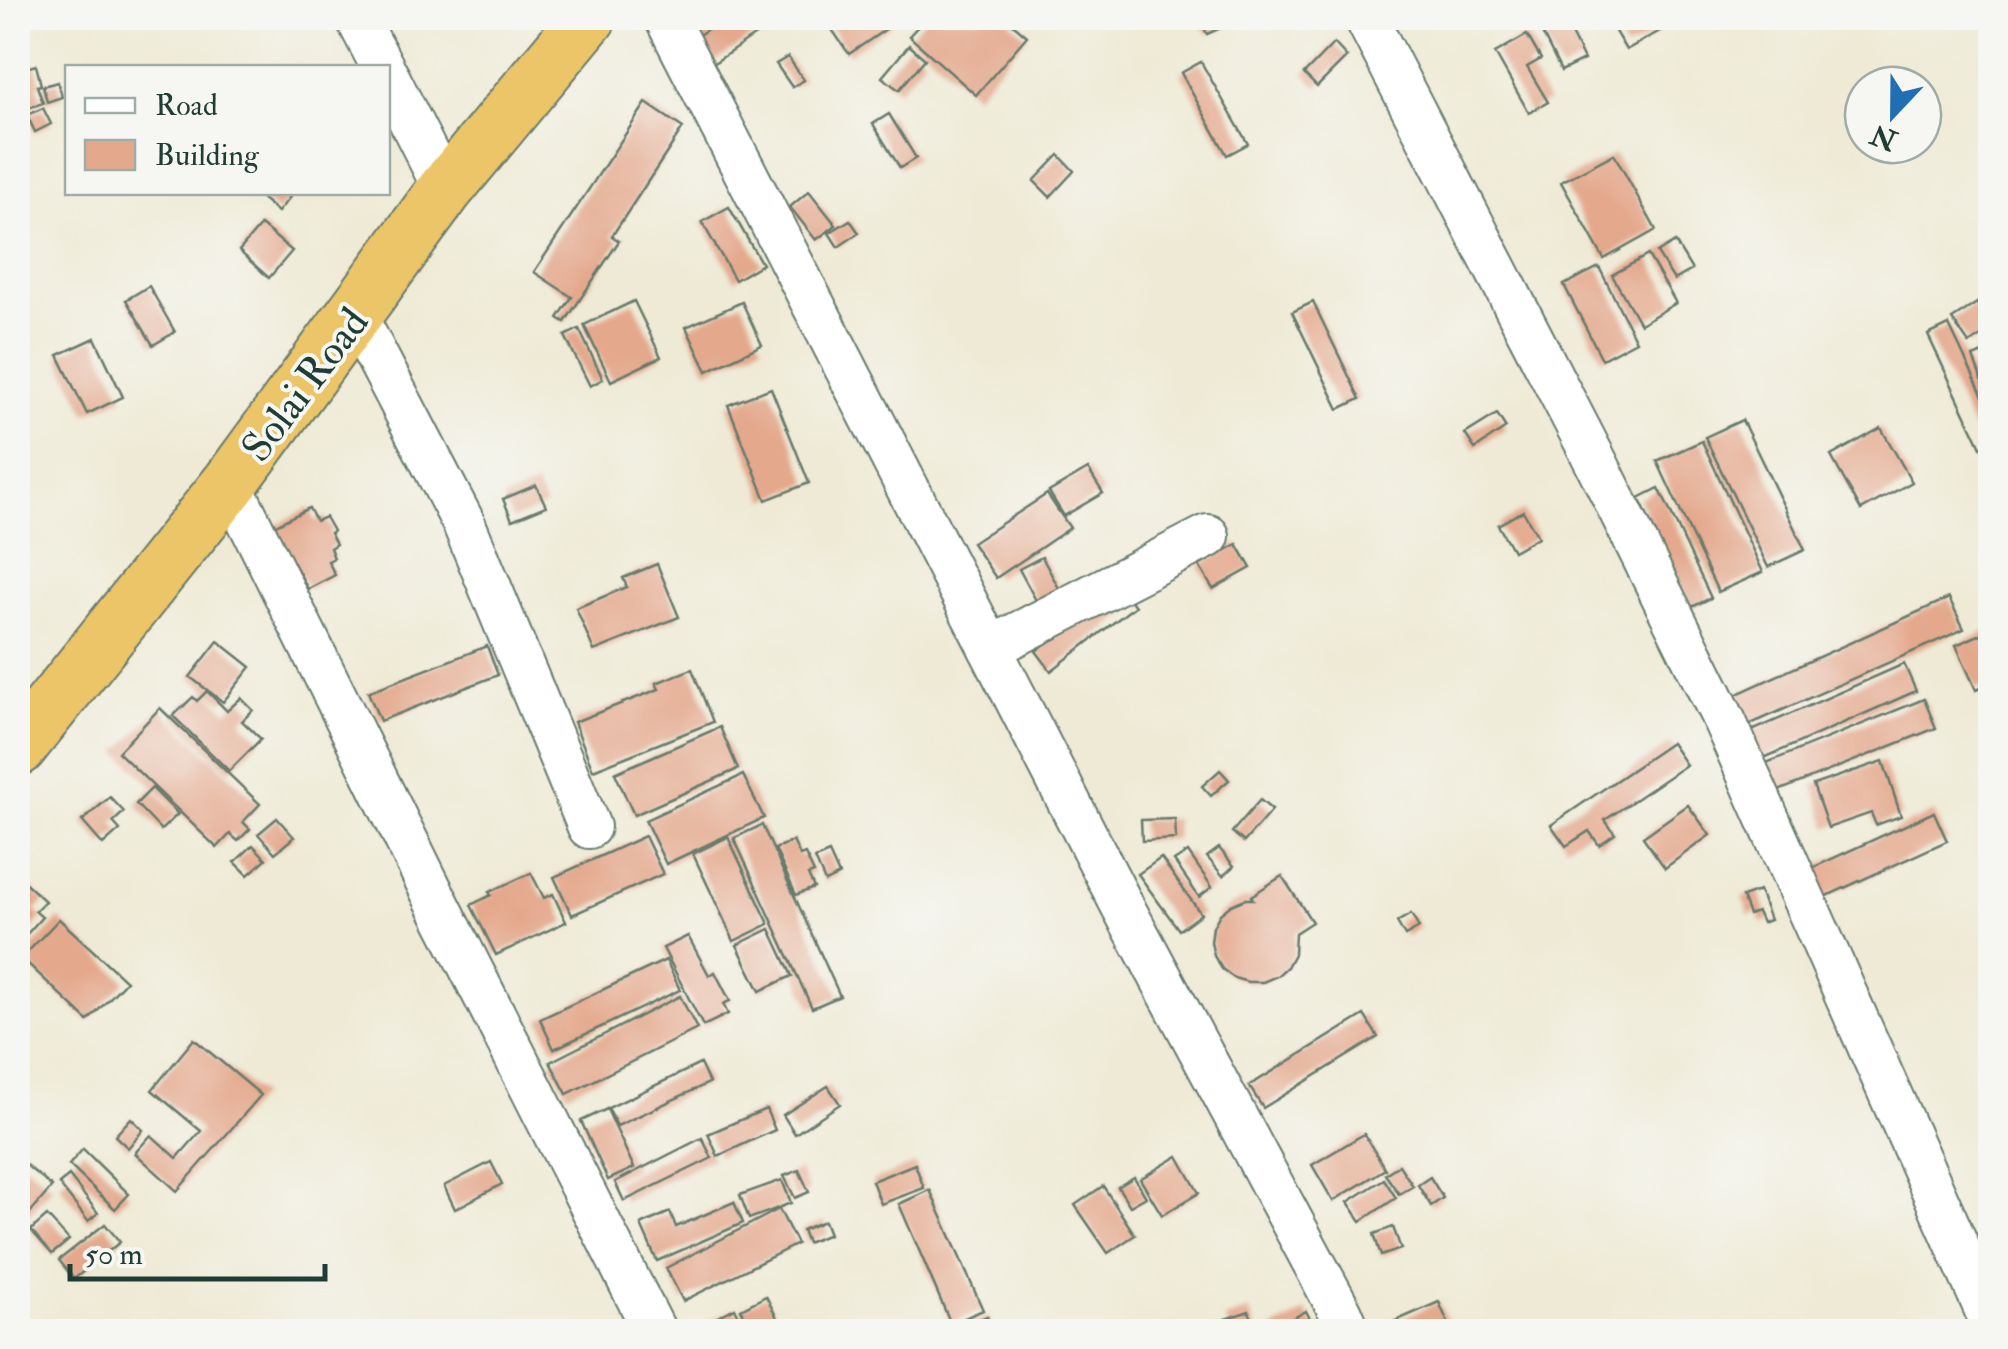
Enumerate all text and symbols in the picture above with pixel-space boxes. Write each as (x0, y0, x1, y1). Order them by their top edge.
legend (65, 65, 390, 195)
north arrow (1843, 65, 1943, 165)
text: Road (155, 87, 218, 124)
text: N (1865, 116, 1903, 158)
text: Building (155, 137, 260, 174)
street label: Solai Road (231, 298, 380, 472)
scale bar (70, 1219, 325, 1281)
text: 50 m (85, 1236, 143, 1273)

